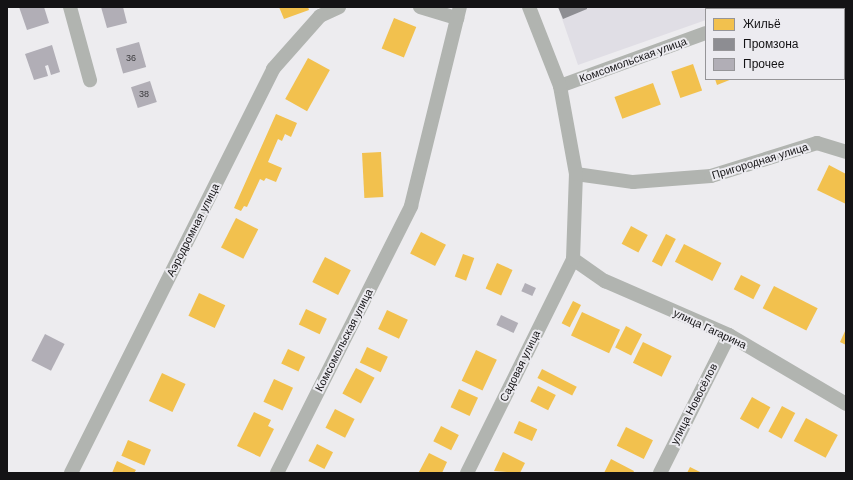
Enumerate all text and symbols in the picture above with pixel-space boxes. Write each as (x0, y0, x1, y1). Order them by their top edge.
legend (705, 8, 845, 80)
text: Жильё (743, 17, 781, 31)
street label: Комсомольская улица (577, 34, 689, 86)
text: Промзона (743, 37, 798, 51)
house number: 36 (126, 53, 136, 63)
text: Прочее (743, 57, 784, 71)
house number: 38 (139, 89, 149, 99)
street label: Пригородная улица (710, 140, 810, 182)
street label: Аэродромная улица (164, 181, 222, 279)
street label: Комсомольская улица (312, 287, 376, 393)
street label: улица Гагарина (671, 306, 749, 352)
street label: Садовая улица (497, 328, 543, 404)
street label: улица Новосёлов (668, 361, 720, 447)

